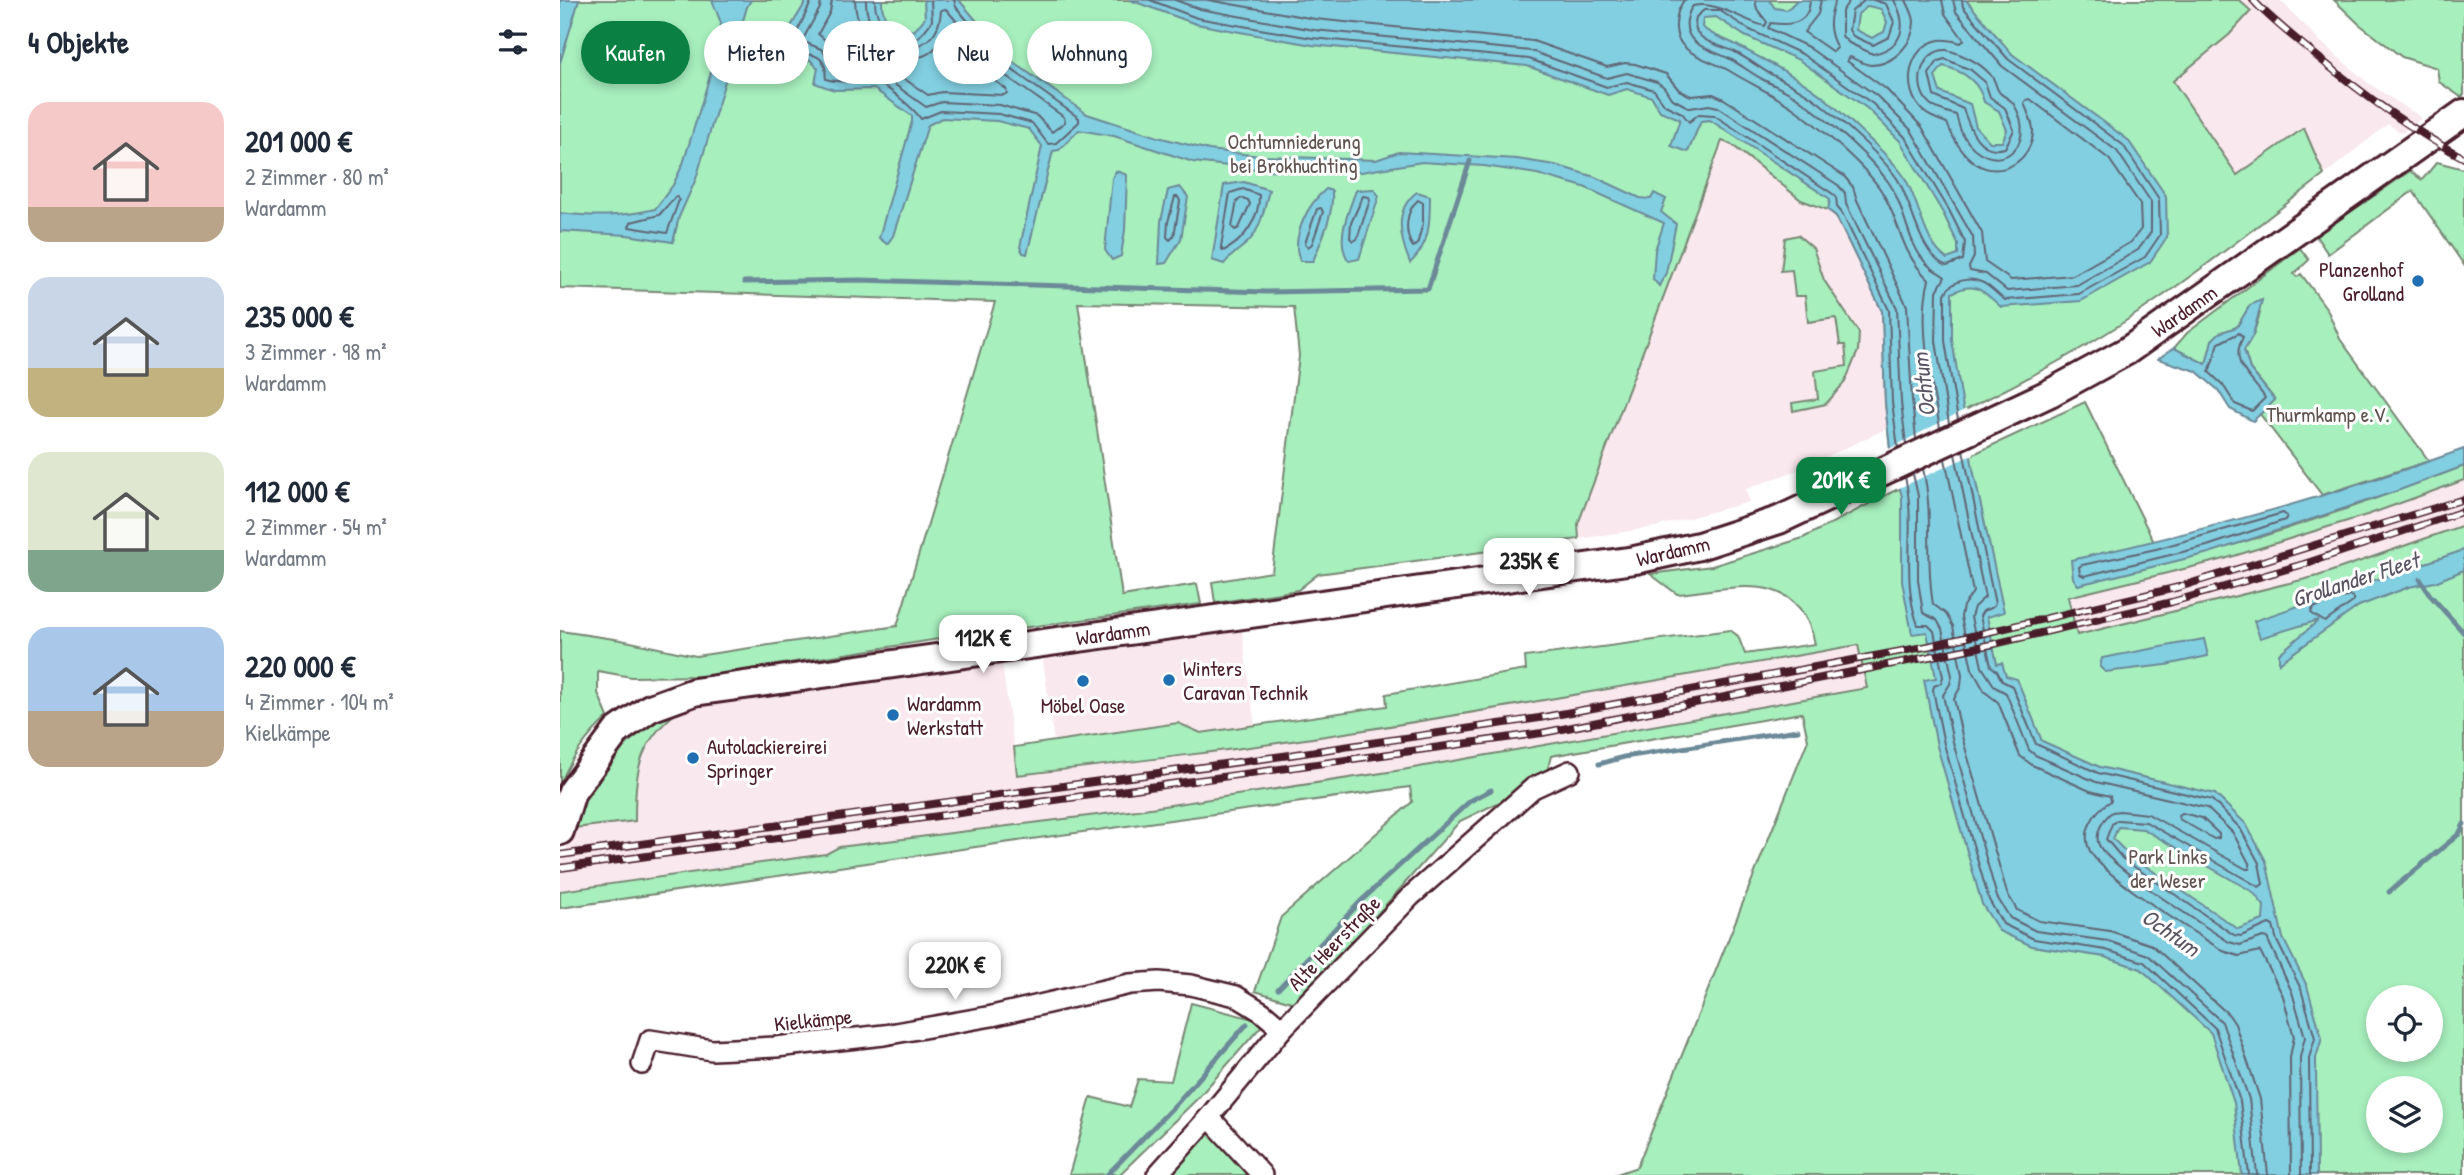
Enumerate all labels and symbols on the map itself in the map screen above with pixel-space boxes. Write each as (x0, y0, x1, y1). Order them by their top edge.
park label: Ochtumniederung bei Brokhuchting (1228, 127, 1360, 180)
place label: Planzenhof Grolland (2319, 255, 2404, 308)
marker: Planzenhof Grolland (2410, 273, 2426, 289)
street label: Wardamm (2145, 278, 2223, 344)
water label: Ochtum (1904, 350, 1942, 419)
park label: Thurmkamp e.V. (2266, 400, 2390, 429)
pin: 201K € (1784, 458, 1898, 517)
street label: Wardamm (1634, 529, 1712, 573)
pin: 235K € (1472, 538, 1586, 598)
water label: Grollander Fleet (2288, 543, 2425, 614)
street label: Wardamm (1074, 613, 1152, 653)
pin: 112K € (926, 616, 1040, 675)
place label: Winters Caravan Technik (1183, 654, 1308, 707)
marker: Winters Caravan Technik (1161, 672, 1177, 688)
marker: Möbel Oase (1075, 673, 1091, 689)
place label: Wardamm Werkstatt (907, 689, 984, 742)
place label: Möbel Oase (1041, 691, 1125, 720)
marker: Wardamm Werkstatt (885, 707, 901, 723)
place label: Autolackiereirei Springer (707, 732, 827, 785)
marker: Autolackiereirei Springer (685, 750, 701, 766)
park label: Park Links der Weser (2129, 842, 2207, 895)
street label: Alte Heerstraße (1281, 889, 1387, 997)
water label: Ochtum (2136, 901, 2207, 964)
pin: 220K € (898, 942, 1012, 1002)
street label: Kielkämpe (773, 1001, 853, 1039)

